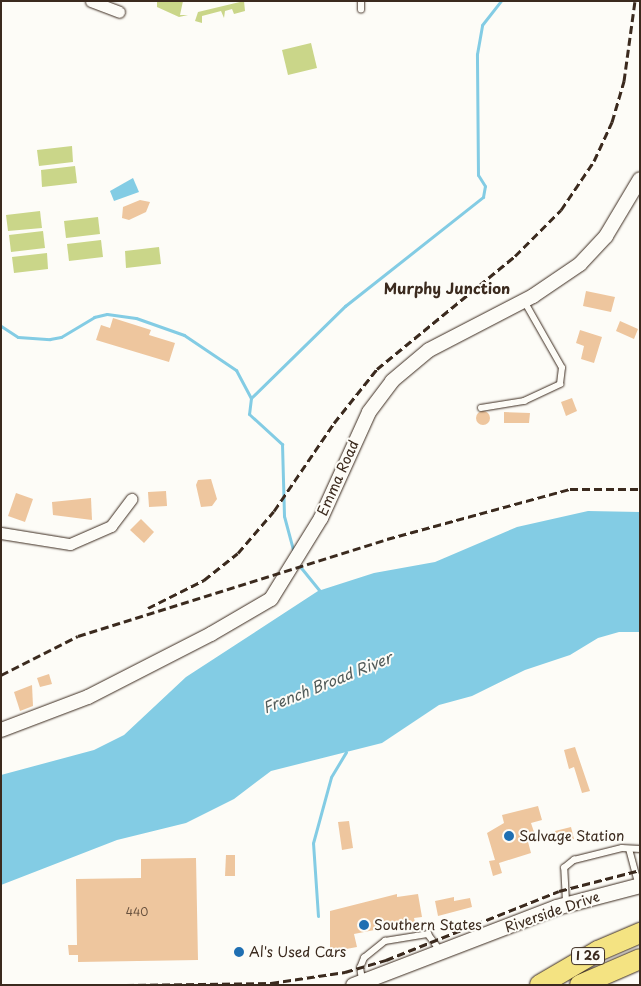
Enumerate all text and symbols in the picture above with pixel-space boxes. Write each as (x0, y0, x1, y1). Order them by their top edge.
district label: Murphy Junction (383, 279, 511, 297)
street label: Emma Road (314, 437, 362, 519)
water label: French Broad River (259, 648, 395, 716)
place label: Salvage Station (519, 828, 625, 844)
marker: Salvage Station (503, 830, 515, 842)
street label: Riverside Drive (502, 888, 602, 936)
house number: 440 (126, 905, 148, 919)
place label: Southern States (374, 917, 482, 933)
marker: Southern States (358, 919, 370, 931)
place label: Al's Used Cars (249, 944, 347, 960)
marker: Al's Used Cars (233, 946, 245, 958)
road number: I 26 (570, 946, 606, 966)

